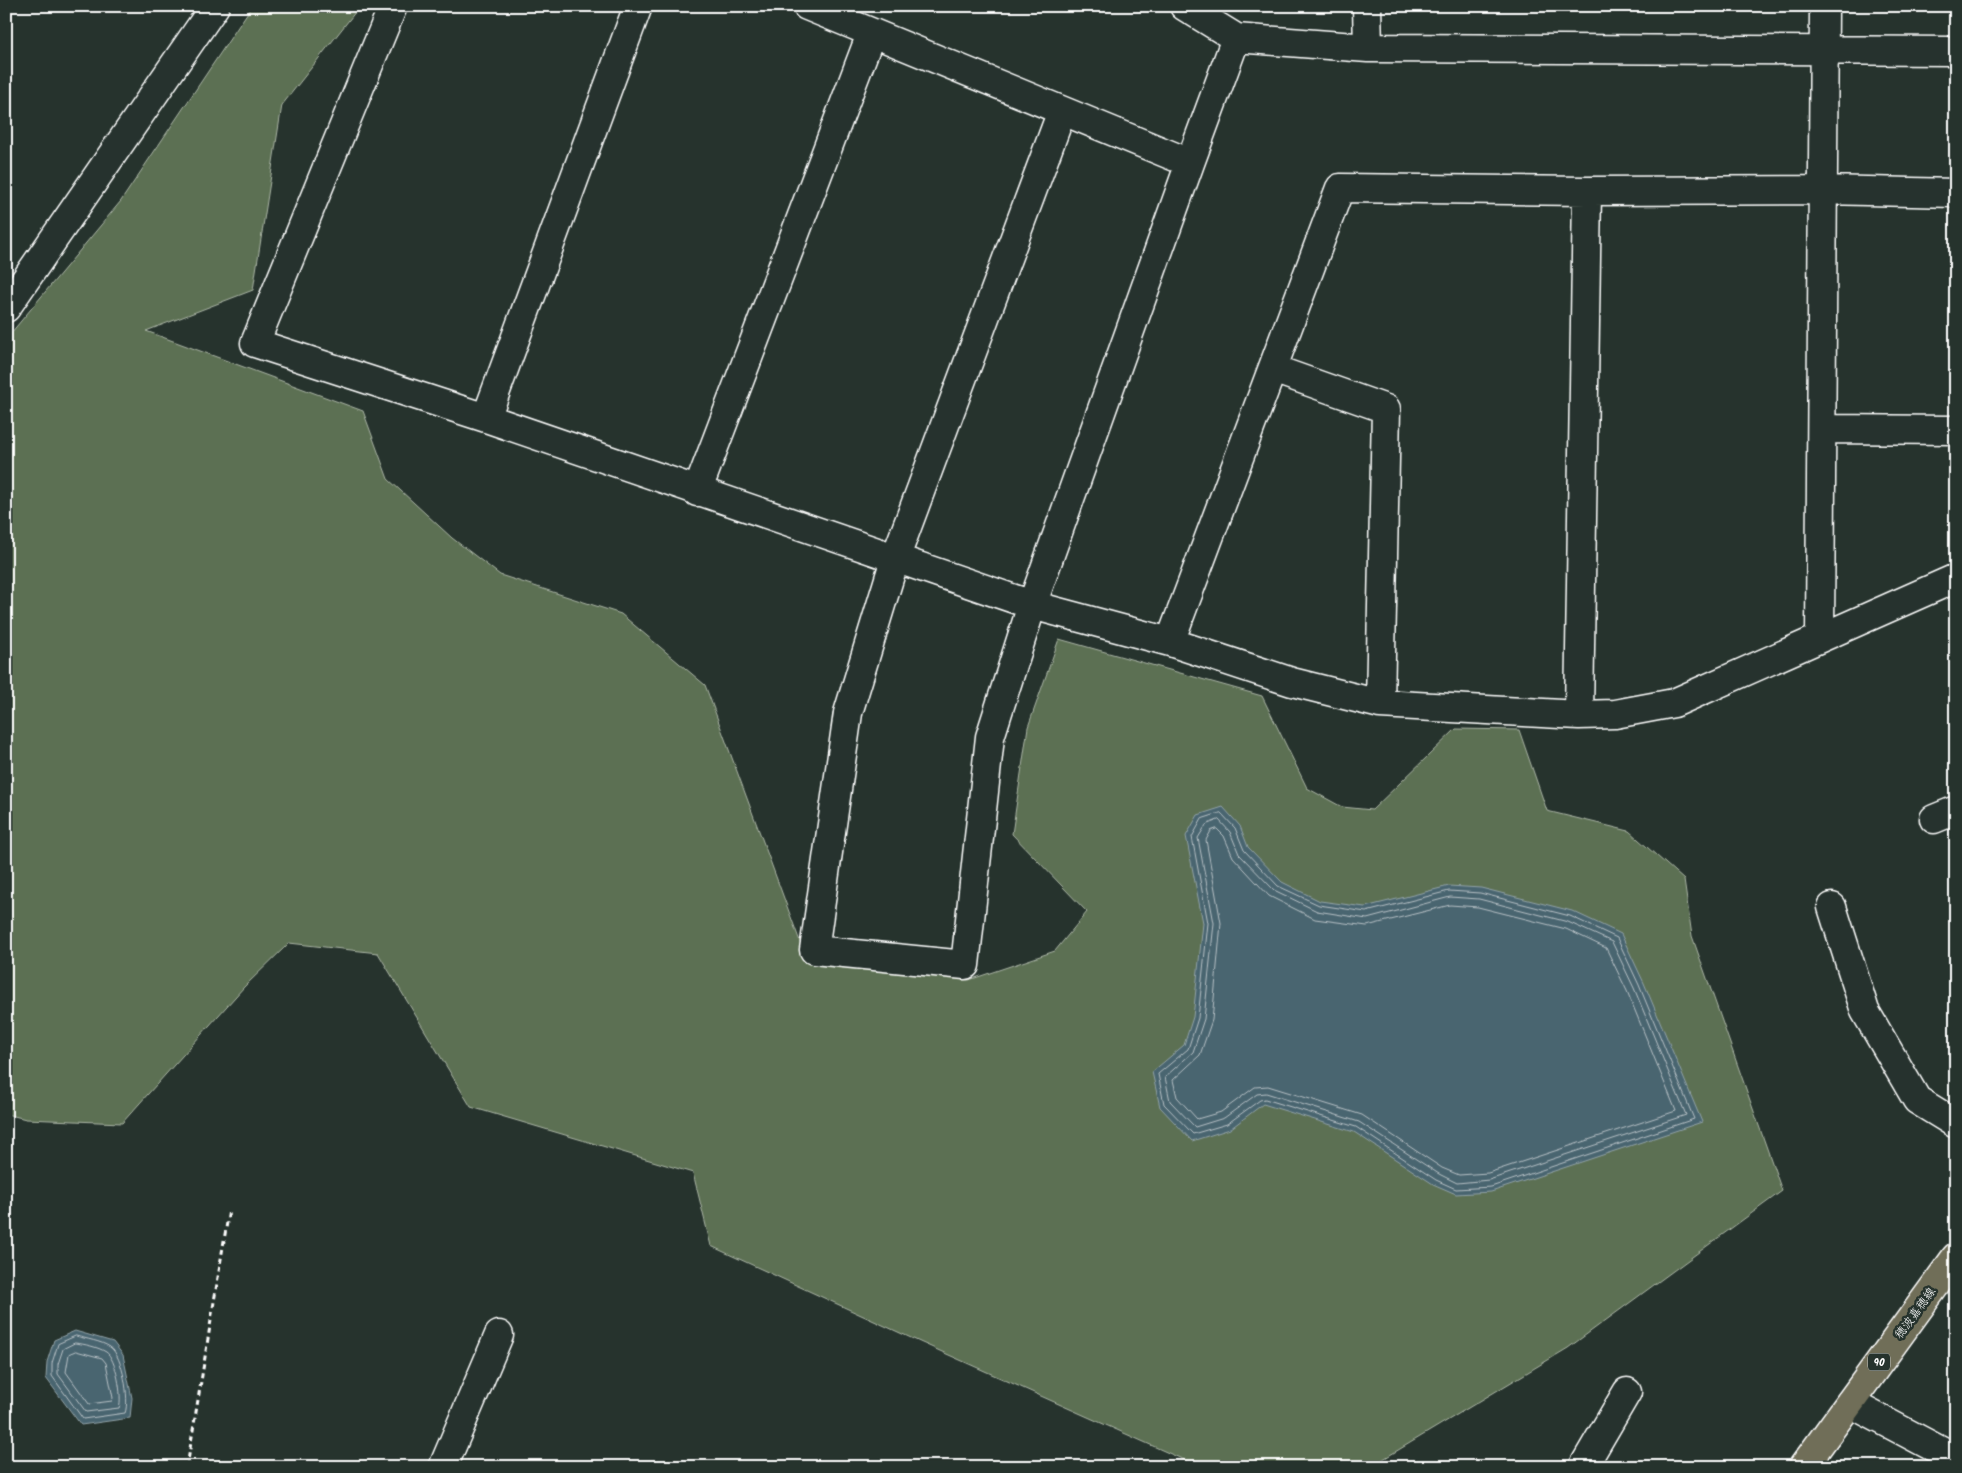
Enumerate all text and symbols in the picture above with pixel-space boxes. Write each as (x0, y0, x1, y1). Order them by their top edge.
street label: 穂波嘉穂線 (1890, 1283, 1941, 1343)
road number: 90 (1868, 1354, 1890, 1370)

